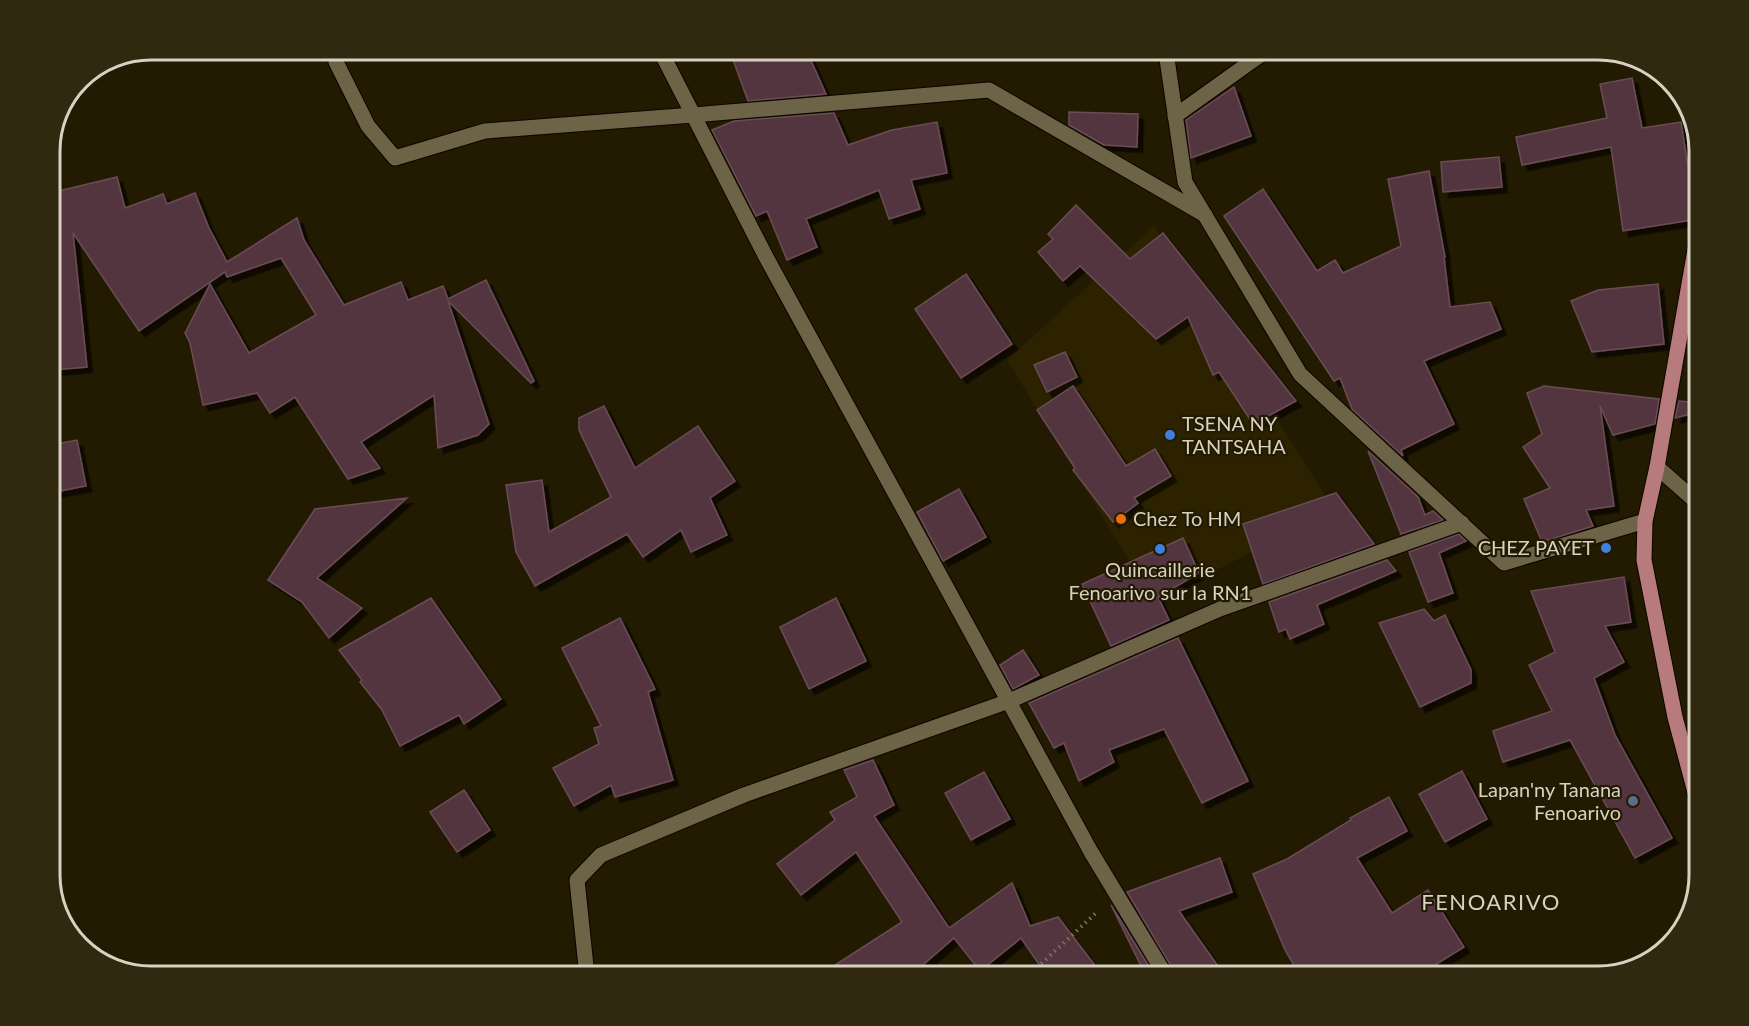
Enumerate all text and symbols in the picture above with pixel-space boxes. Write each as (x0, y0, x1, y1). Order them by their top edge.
place label: TSENA NY TANTSAHA (1182, 411, 1286, 458)
marker: TSENA NY TANTSAHA (1163, 428, 1177, 442)
place label: Chez To HM (1133, 506, 1241, 530)
marker: Chez To HM (1114, 512, 1128, 526)
place label: CHEZ PAYET (1478, 535, 1594, 559)
marker: CHEZ PAYET (1599, 541, 1613, 555)
marker: Quincaillerie Fenoarivo sur la RN1 (1153, 542, 1167, 556)
place label: Quincaillerie Fenoarivo sur la RN1 (1069, 557, 1252, 604)
place label: Lapan'ny Tanana Fenoarivo (1478, 777, 1621, 824)
marker: Lapan'ny Tanana Fenoarivo (1626, 794, 1640, 808)
district label: FENOARIVO (1421, 888, 1561, 915)

